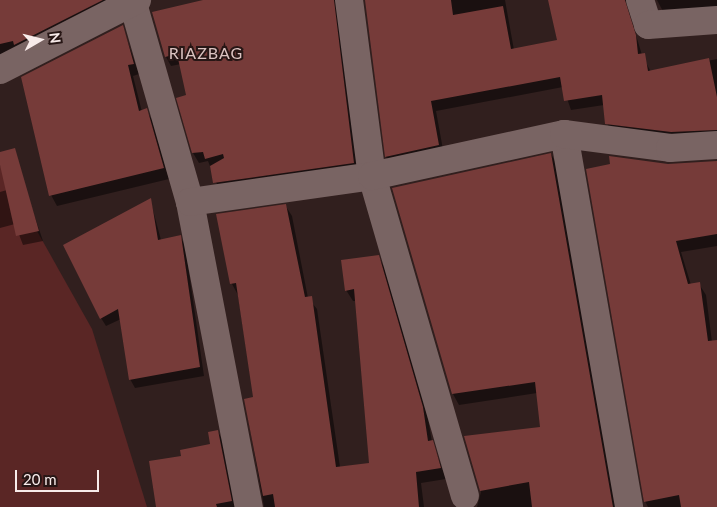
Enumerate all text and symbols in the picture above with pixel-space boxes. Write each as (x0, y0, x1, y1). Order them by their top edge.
north arrow (15, 15, 65, 65)
text: N (46, 31, 65, 44)
district label: RIAZBAG (168, 43, 244, 63)
scale bar (18, 460, 101, 492)
text: 20 m (23, 470, 57, 488)

